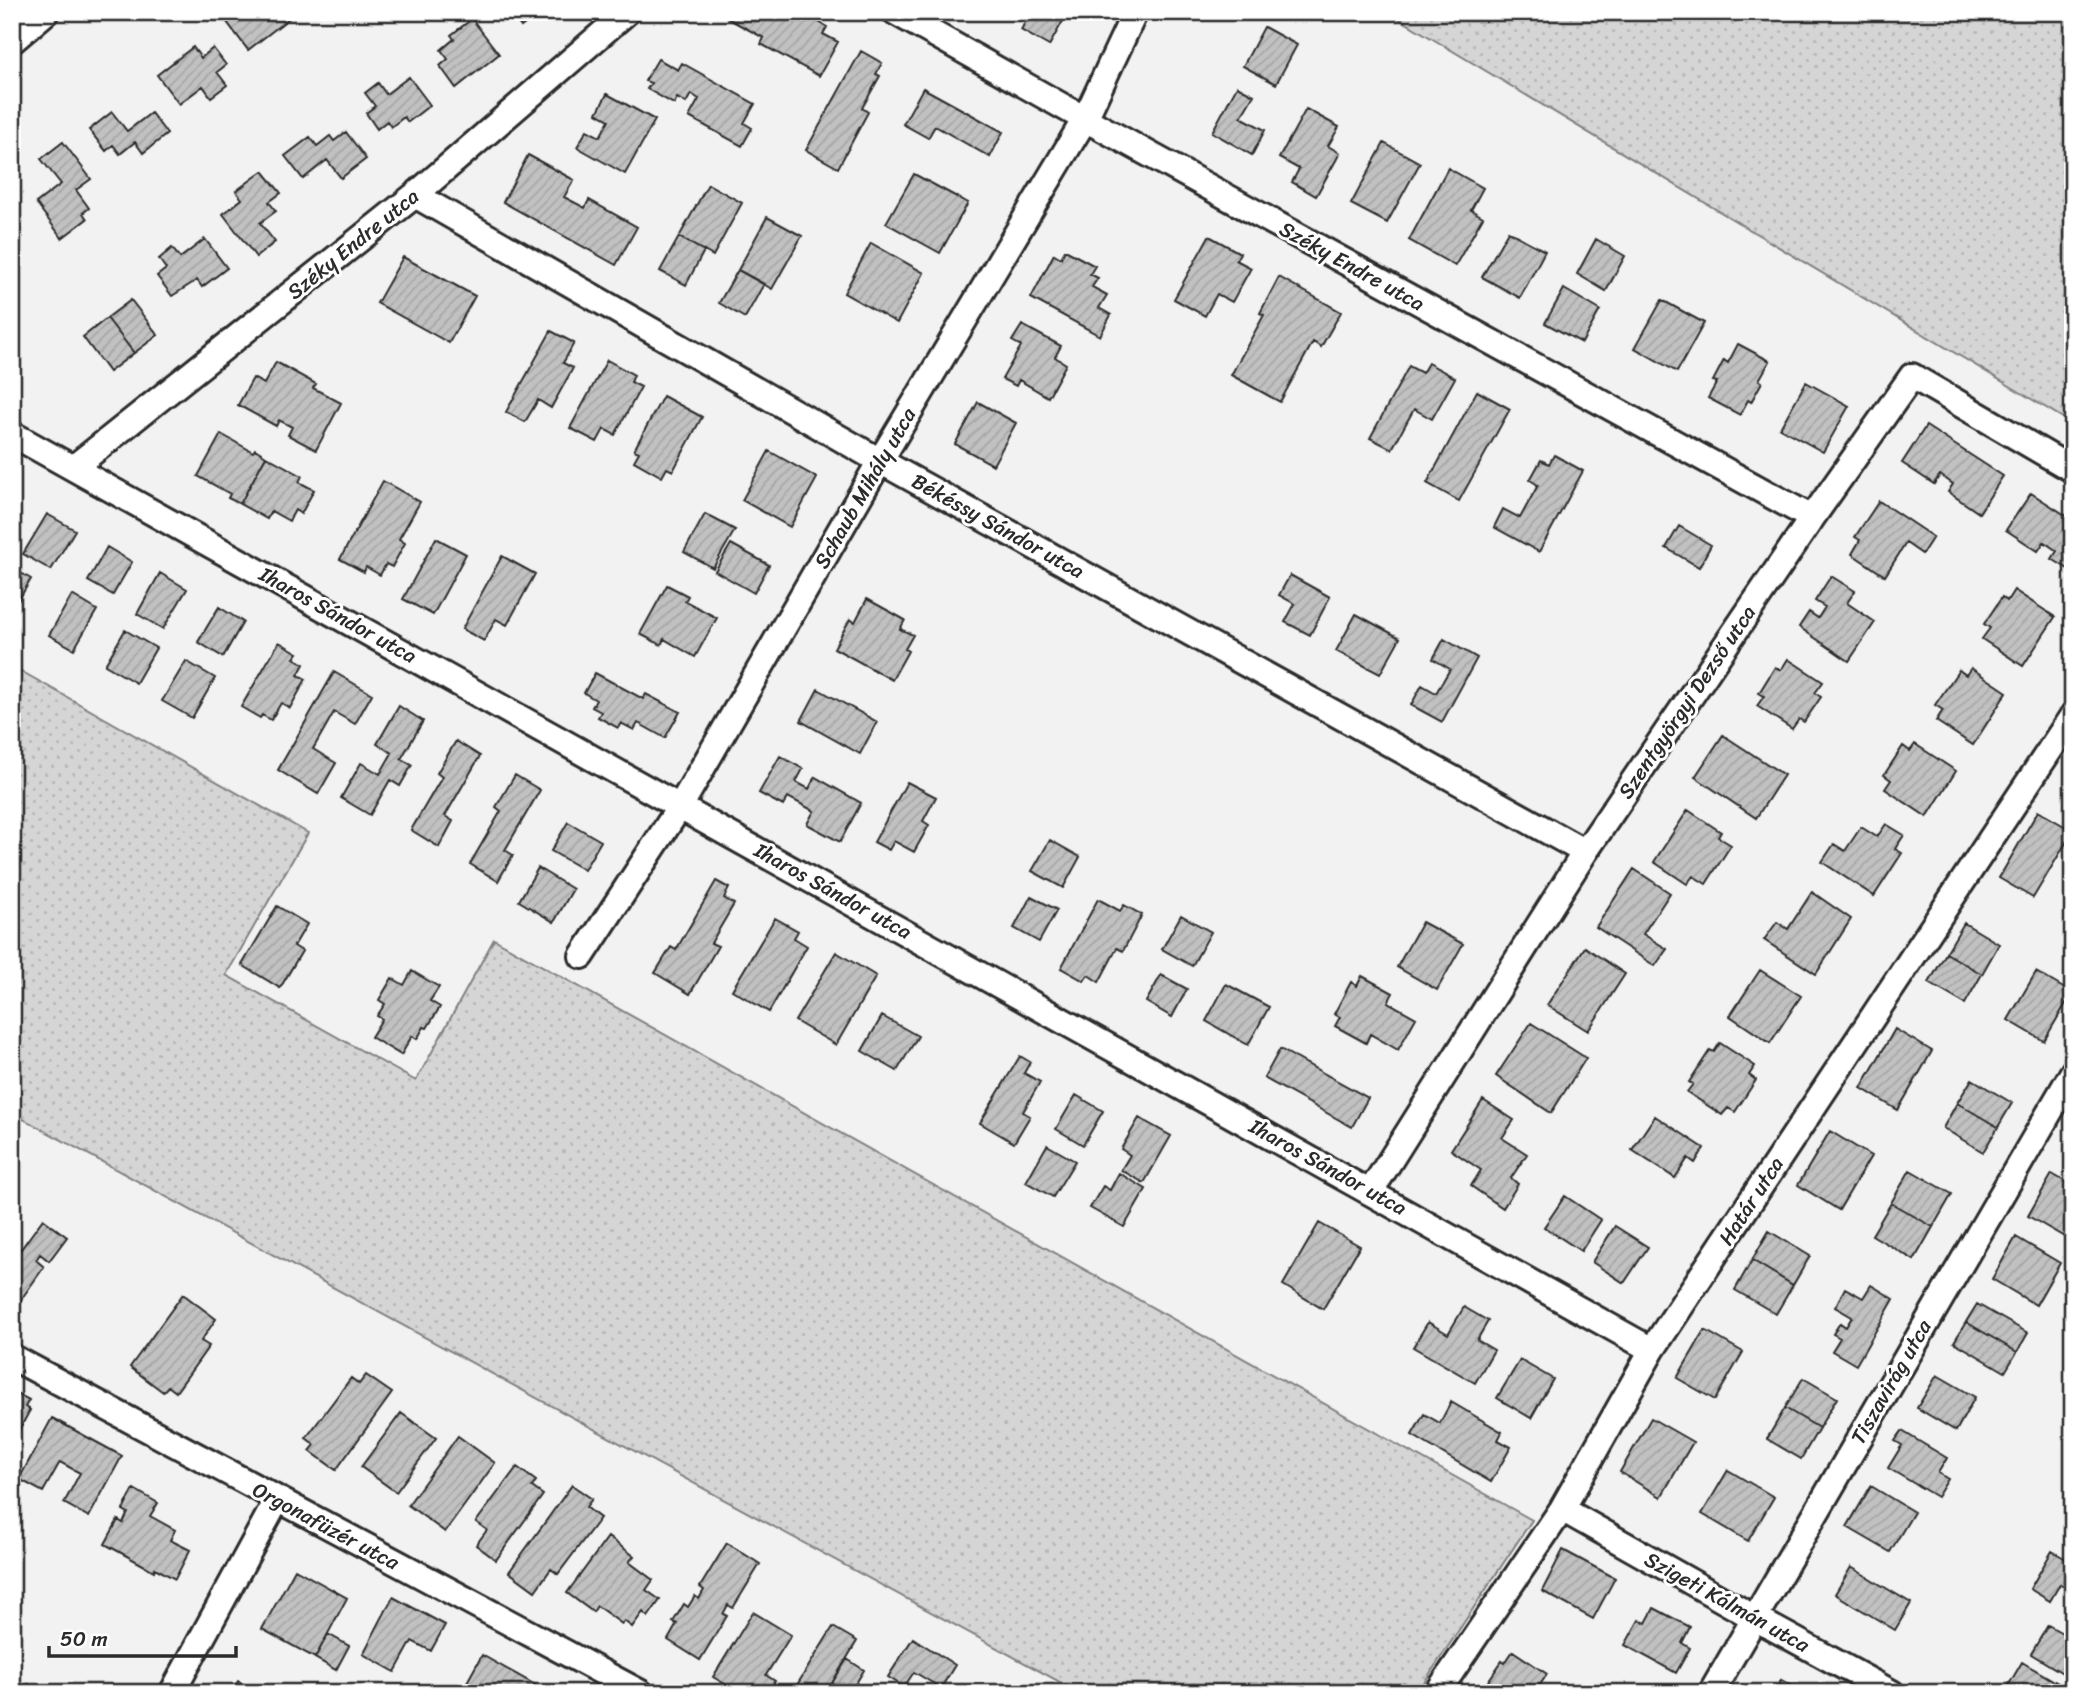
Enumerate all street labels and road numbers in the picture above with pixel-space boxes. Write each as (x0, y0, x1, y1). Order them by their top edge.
street label: Széky Endre utca (278, 178, 428, 310)
street label: Széky Endre utca (1272, 210, 1432, 322)
street label: Schaub Mihály utca (803, 400, 927, 576)
street label: Békéssy Sándor utca (904, 463, 1092, 590)
street label: Iharos Sándor utca (251, 555, 424, 674)
street label: Szentgyörgyi Dezső utca (1608, 597, 1767, 807)
street label: Iharos Sándor utca (746, 831, 919, 950)
street label: Iharos Sándor utca (1241, 1107, 1414, 1226)
street label: Határ utca (1708, 1148, 1794, 1253)
street label: Tiszavirág utca (1840, 1312, 1942, 1452)
street label: Orgonafüzér utca (245, 1471, 407, 1581)
street label: Szigeti Kálmán utca (1637, 1541, 1817, 1664)

